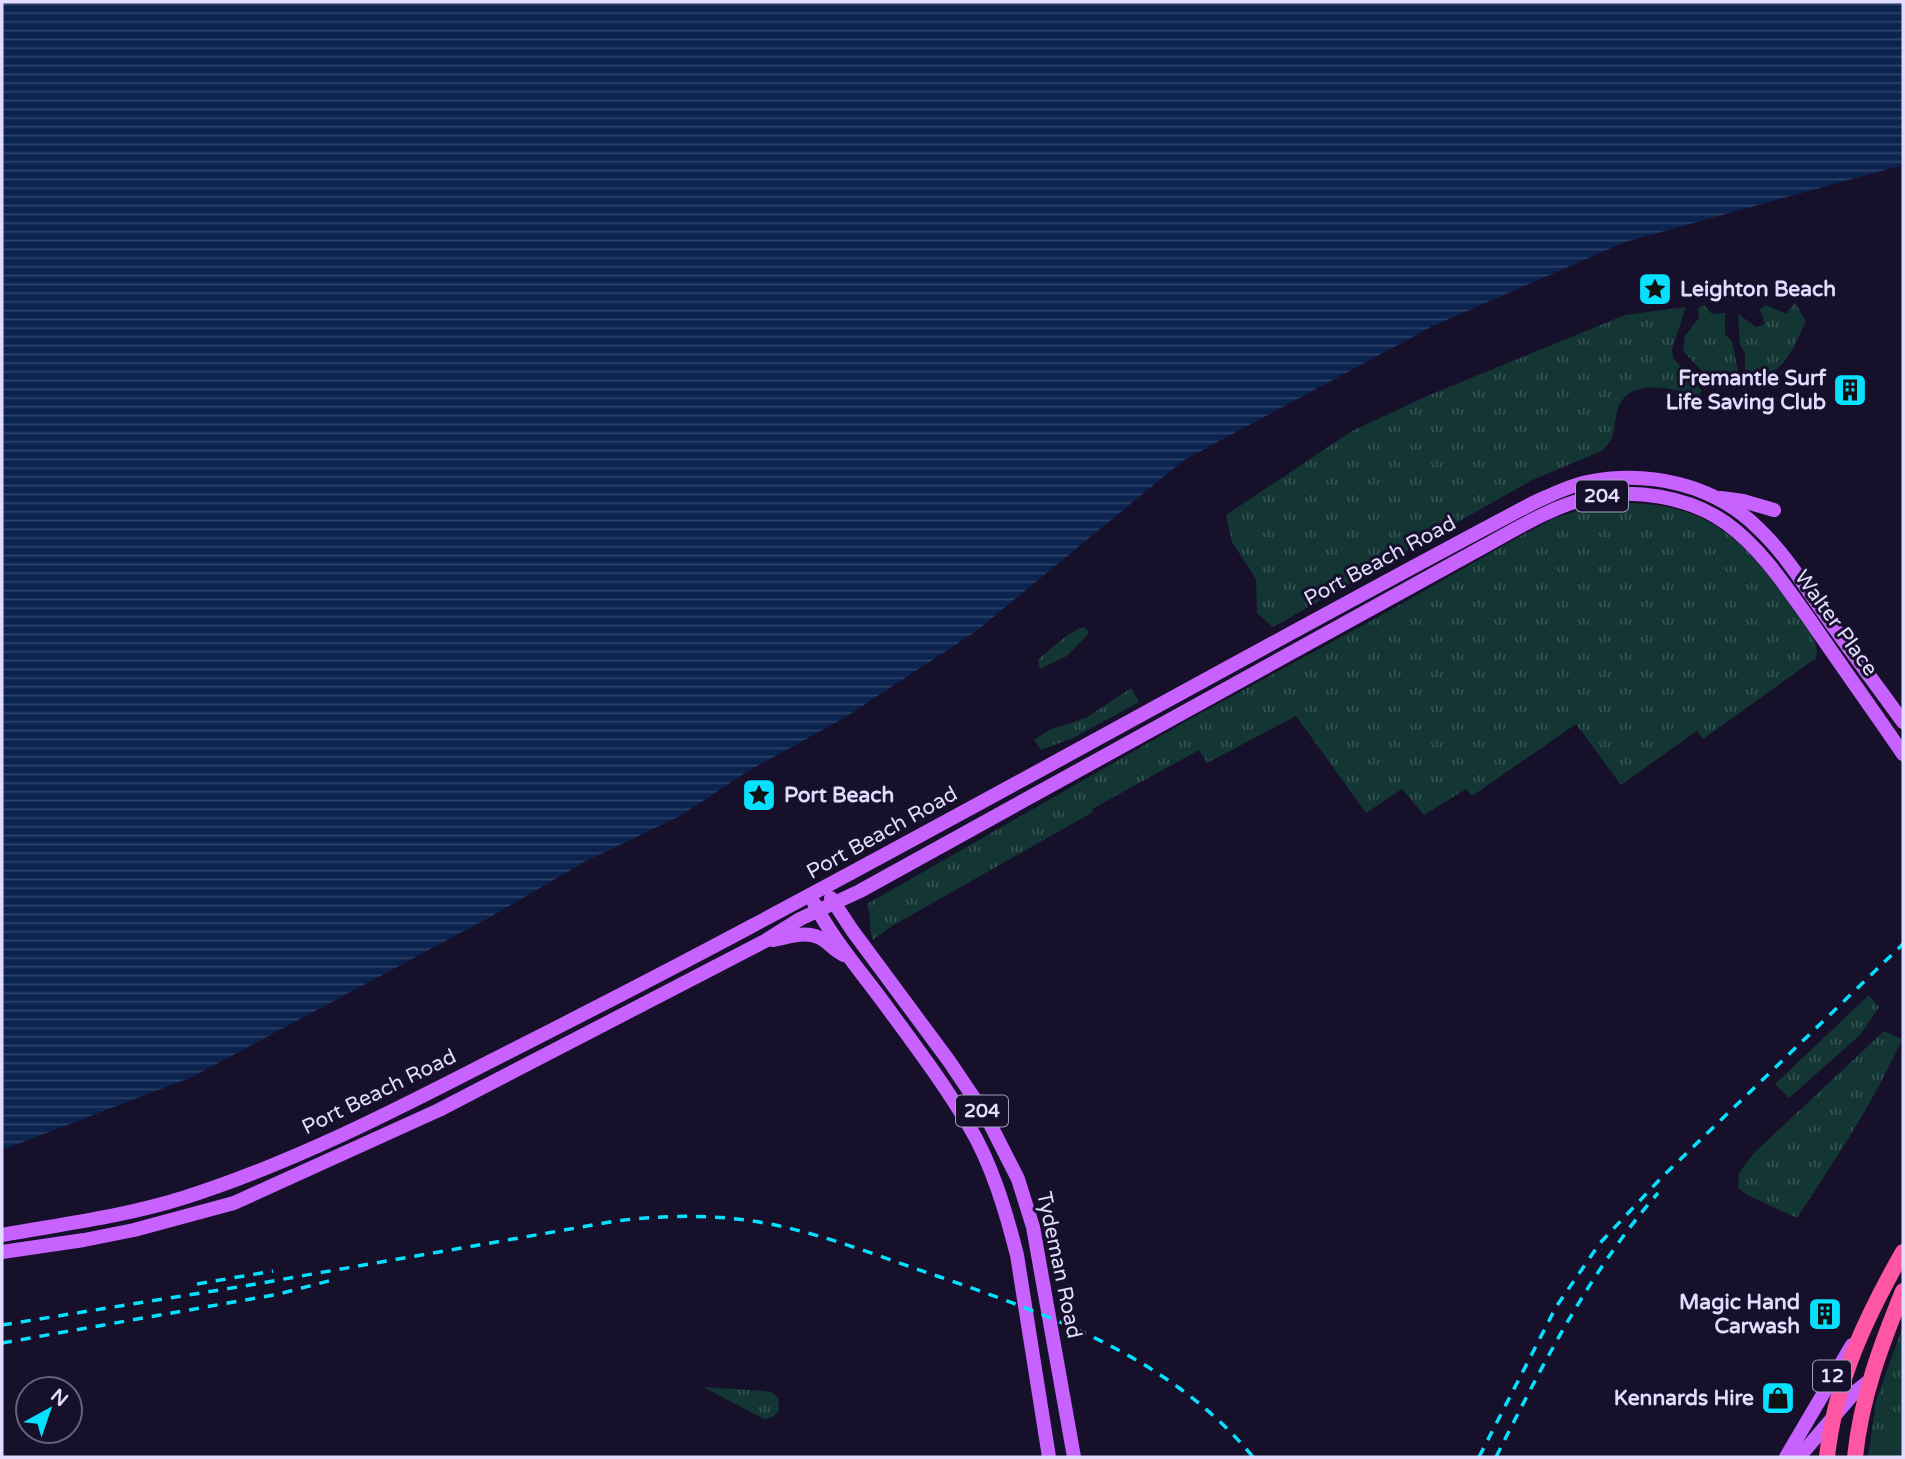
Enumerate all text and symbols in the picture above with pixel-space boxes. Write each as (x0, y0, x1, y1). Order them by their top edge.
place icon: Leighton Beach (1636, 270, 1674, 308)
place label: Leighton Beach (1680, 277, 1836, 302)
place label: Fremantle Surf Life Saving Club (1666, 366, 1827, 415)
building icon: Fremantle Surf Life Saving Club (1831, 371, 1869, 409)
road number: 204 (1576, 481, 1628, 512)
street label: Port Beach Road (1300, 510, 1460, 612)
street label: Walter Place (1789, 565, 1883, 681)
place icon: Port Beach (740, 776, 778, 814)
street label: Port Beach Road (802, 781, 962, 885)
place label: Port Beach (784, 783, 894, 808)
street label: Port Beach Road (298, 1044, 460, 1140)
road number: 204 (956, 1096, 1008, 1126)
street label: Tydeman Road (1031, 1189, 1087, 1341)
place label: Magic Hand Carwash (1679, 1290, 1800, 1339)
building icon: Magic Hand Carwash (1806, 1295, 1844, 1333)
road number: 12 (1813, 1360, 1851, 1392)
north arrow (14, 1375, 84, 1445)
shop icon: Kennards Hire (1759, 1379, 1797, 1417)
text: N (46, 1384, 72, 1411)
place label: Kennards Hire (1614, 1386, 1754, 1411)

